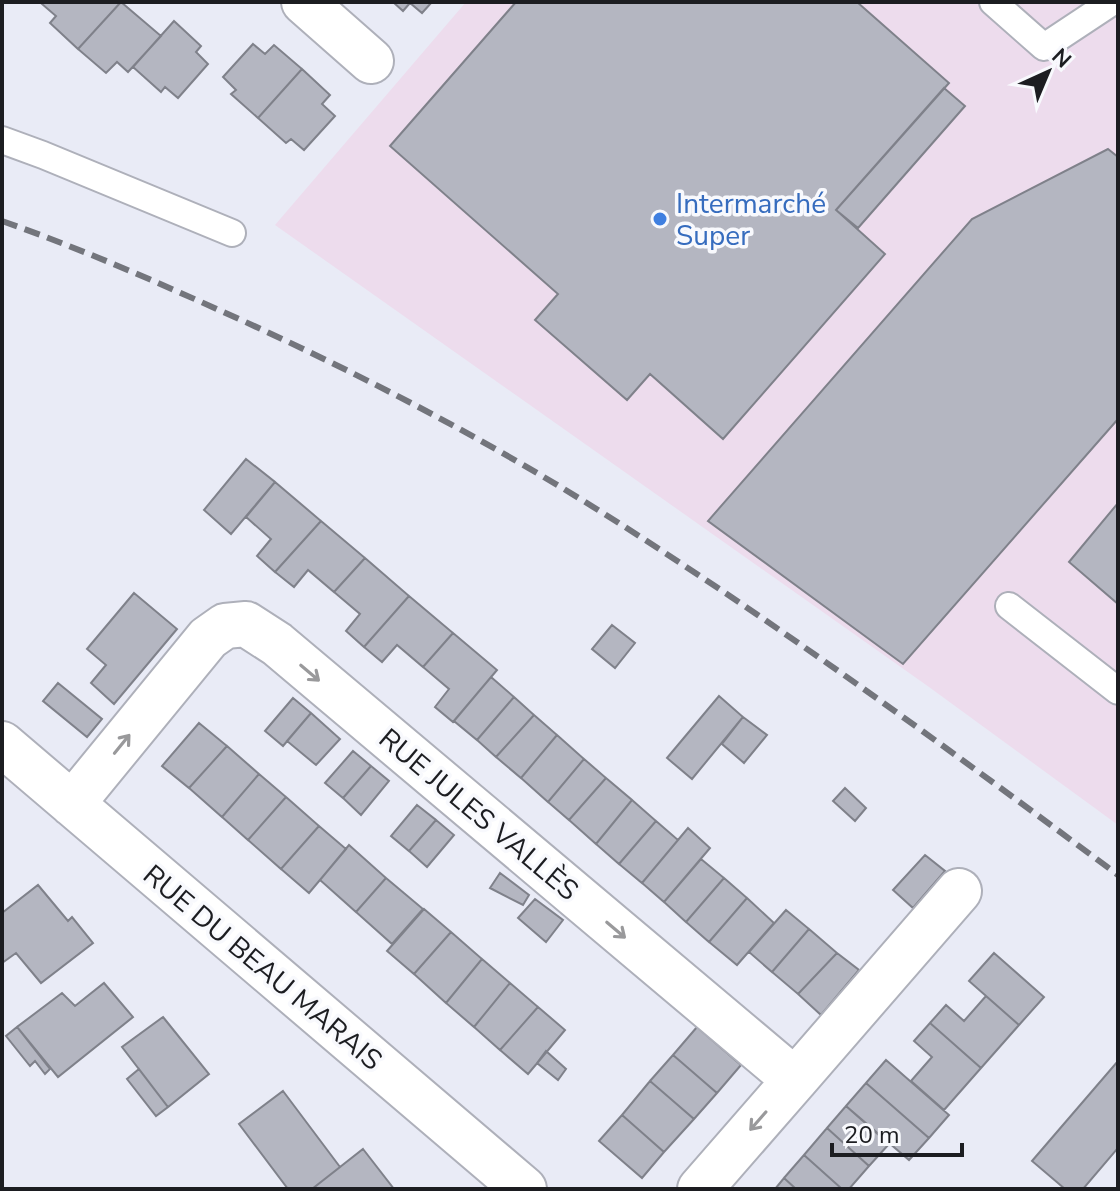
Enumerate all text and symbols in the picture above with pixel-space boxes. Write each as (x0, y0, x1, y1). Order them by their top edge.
north arrow (1008, 32, 1088, 112)
text: N (1045, 42, 1078, 75)
place label: Intermarché Super (676, 185, 826, 255)
marker: Intermarché Super (651, 210, 669, 228)
one-way arrow (300, 664, 320, 682)
street label: RUE JULES VALLÈS (371, 720, 586, 910)
one-way arrow (113, 734, 130, 755)
street label: RUE DU BEAU MARAIS (135, 856, 390, 1079)
one-way arrow (606, 921, 626, 939)
scale bar (832, 1107, 962, 1157)
one-way arrow (749, 1111, 767, 1131)
text: 20 m (844, 1119, 900, 1151)

